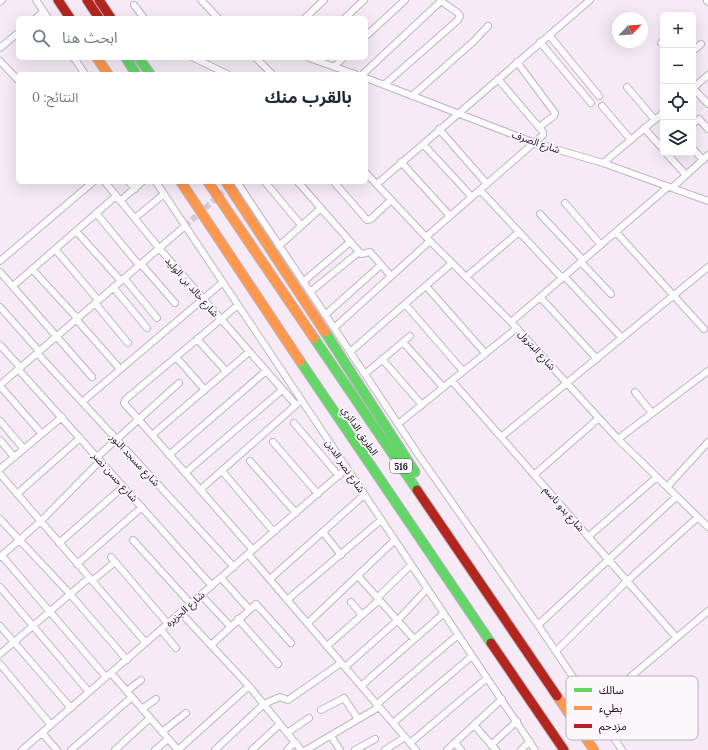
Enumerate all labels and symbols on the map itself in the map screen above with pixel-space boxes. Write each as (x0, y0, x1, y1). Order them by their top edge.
north arrow (612, 12, 648, 48)
street label: شارع الصرف (510, 128, 562, 157)
street label: شارع خالد بن الوليد (162, 254, 222, 321)
street label: شارع البترول (515, 327, 559, 374)
street label: الطريق الدائري (338, 404, 381, 459)
street label: شارع مسجد النور (106, 430, 163, 490)
street label: شارع نصر الدين (322, 437, 368, 496)
street label: شارع حسن نصر (88, 449, 141, 505)
road number: 516 (390, 459, 412, 473)
street label: شارع بدو ناسم (540, 483, 587, 535)
street label: شارع الجزيره (163, 588, 208, 630)
legend (566, 676, 698, 740)
text: سالك (599, 683, 624, 697)
text: بطيء (599, 701, 622, 718)
text: مزدحم (599, 719, 627, 735)

